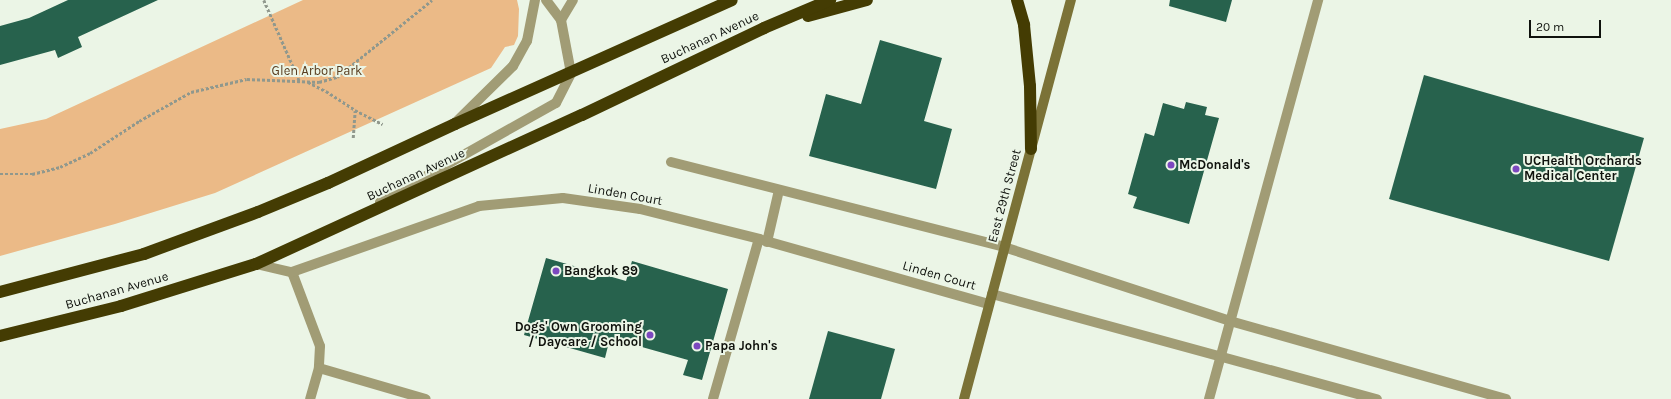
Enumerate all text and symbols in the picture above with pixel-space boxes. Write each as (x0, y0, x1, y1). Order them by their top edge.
street label: Buchanan Avenue (658, 8, 762, 68)
scale bar (1531, 12, 1603, 38)
text: 20 m (1536, 20, 1564, 34)
park label: Glen Arbor Park (272, 63, 362, 79)
street label: Buchanan Avenue (364, 145, 468, 205)
street label: East 29th Street (985, 148, 1025, 244)
place label: UCHealth Orchards Medical Center (1524, 154, 1642, 185)
place label: McDonald's (1179, 157, 1250, 173)
marker: McDonald's (1166, 160, 1176, 170)
marker: UCHealth Orchards Medical Center (1511, 164, 1521, 174)
street label: Linden Court (586, 181, 664, 209)
street label: Linden Court (900, 258, 978, 294)
place label: Bangkok 89 (564, 263, 638, 279)
marker: Bangkok 89 (551, 266, 561, 276)
street label: Buchanan Avenue (64, 269, 170, 313)
place label: Dogs' Own Grooming / Daycare / School (515, 320, 642, 351)
marker: Dogs' Own Grooming / Daycare / School (645, 330, 655, 340)
place label: Papa John's (705, 338, 777, 354)
marker: Papa John's (692, 341, 702, 351)

